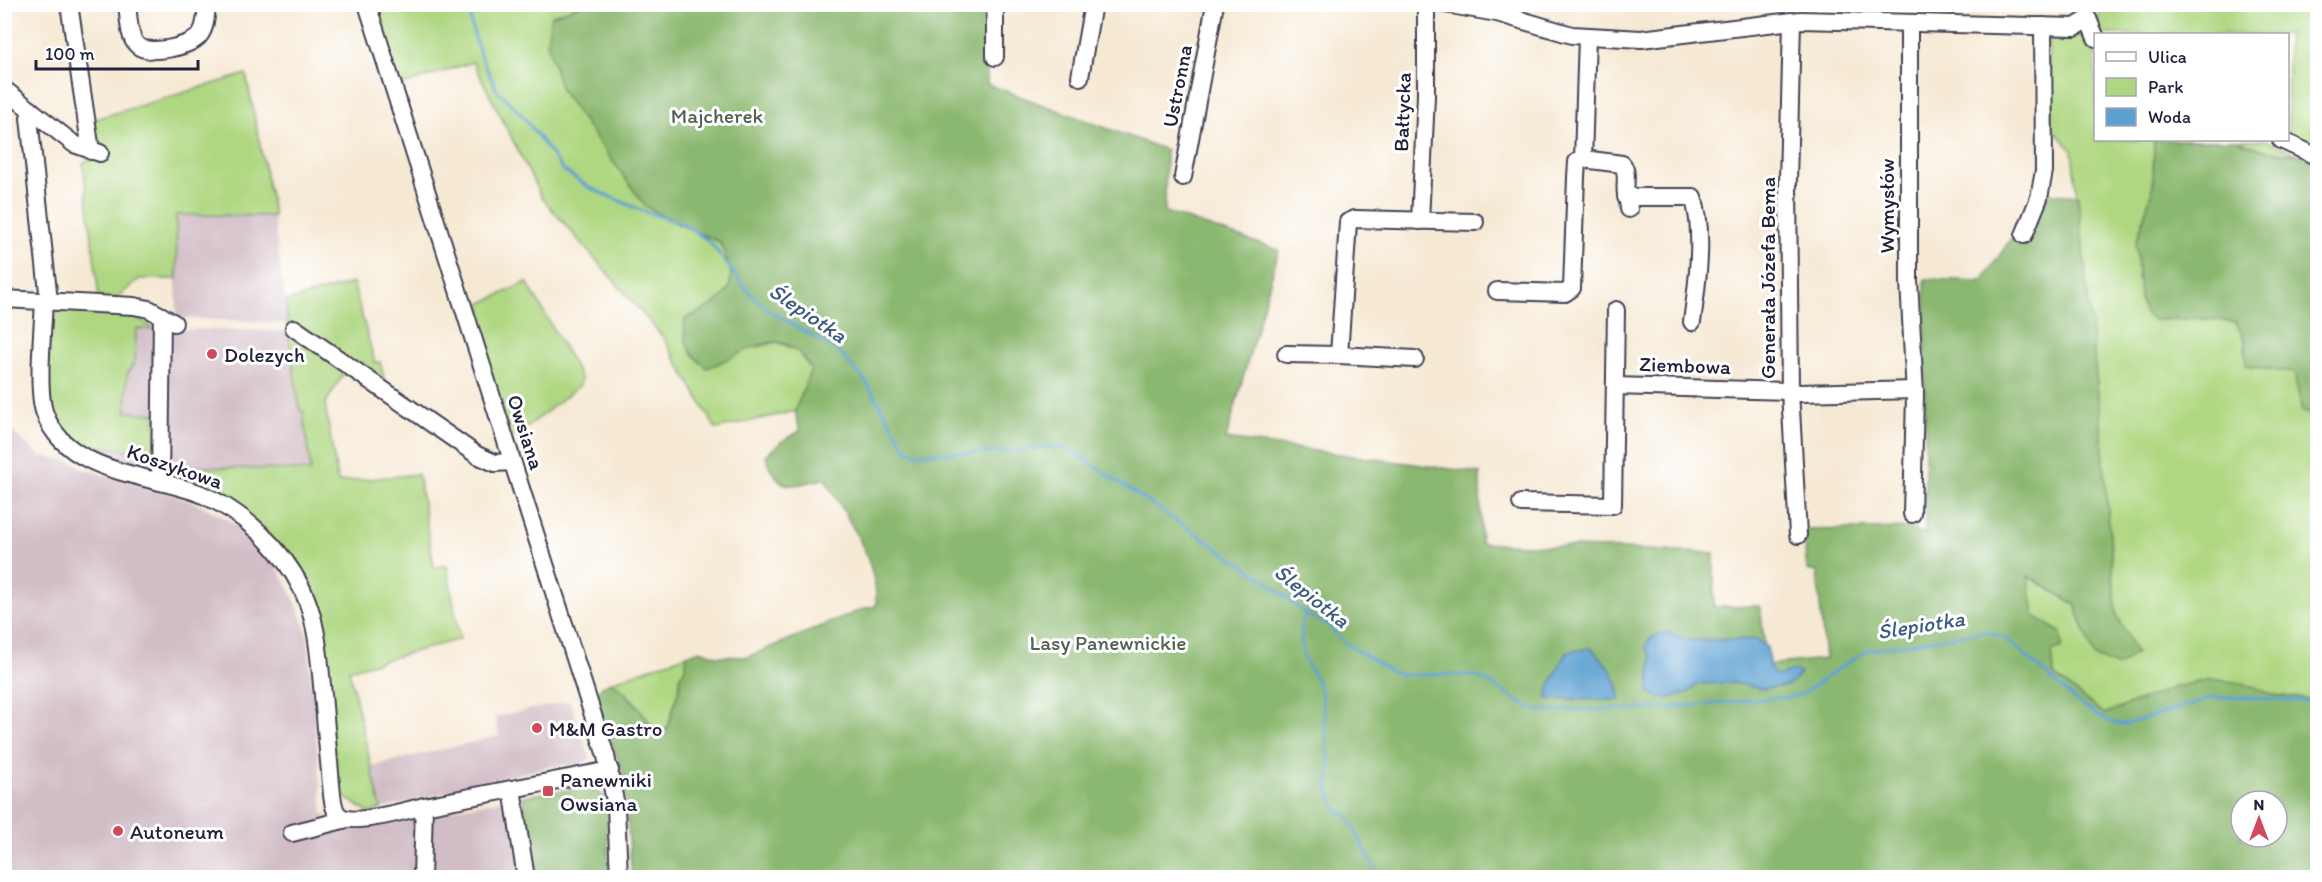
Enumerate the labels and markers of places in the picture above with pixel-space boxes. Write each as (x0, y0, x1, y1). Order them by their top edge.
place label: Dolezych (224, 342, 305, 367)
marker: Dolezych (205, 347, 219, 361)
place label: M&M Gastro (549, 716, 662, 741)
marker: M&M Gastro (530, 721, 544, 735)
place label: Panewniki Owsiana (560, 767, 652, 816)
marker: Panewniki Owsiana (541, 784, 555, 798)
place label: Autoneum (130, 819, 224, 844)
marker: Autoneum (111, 824, 125, 838)

